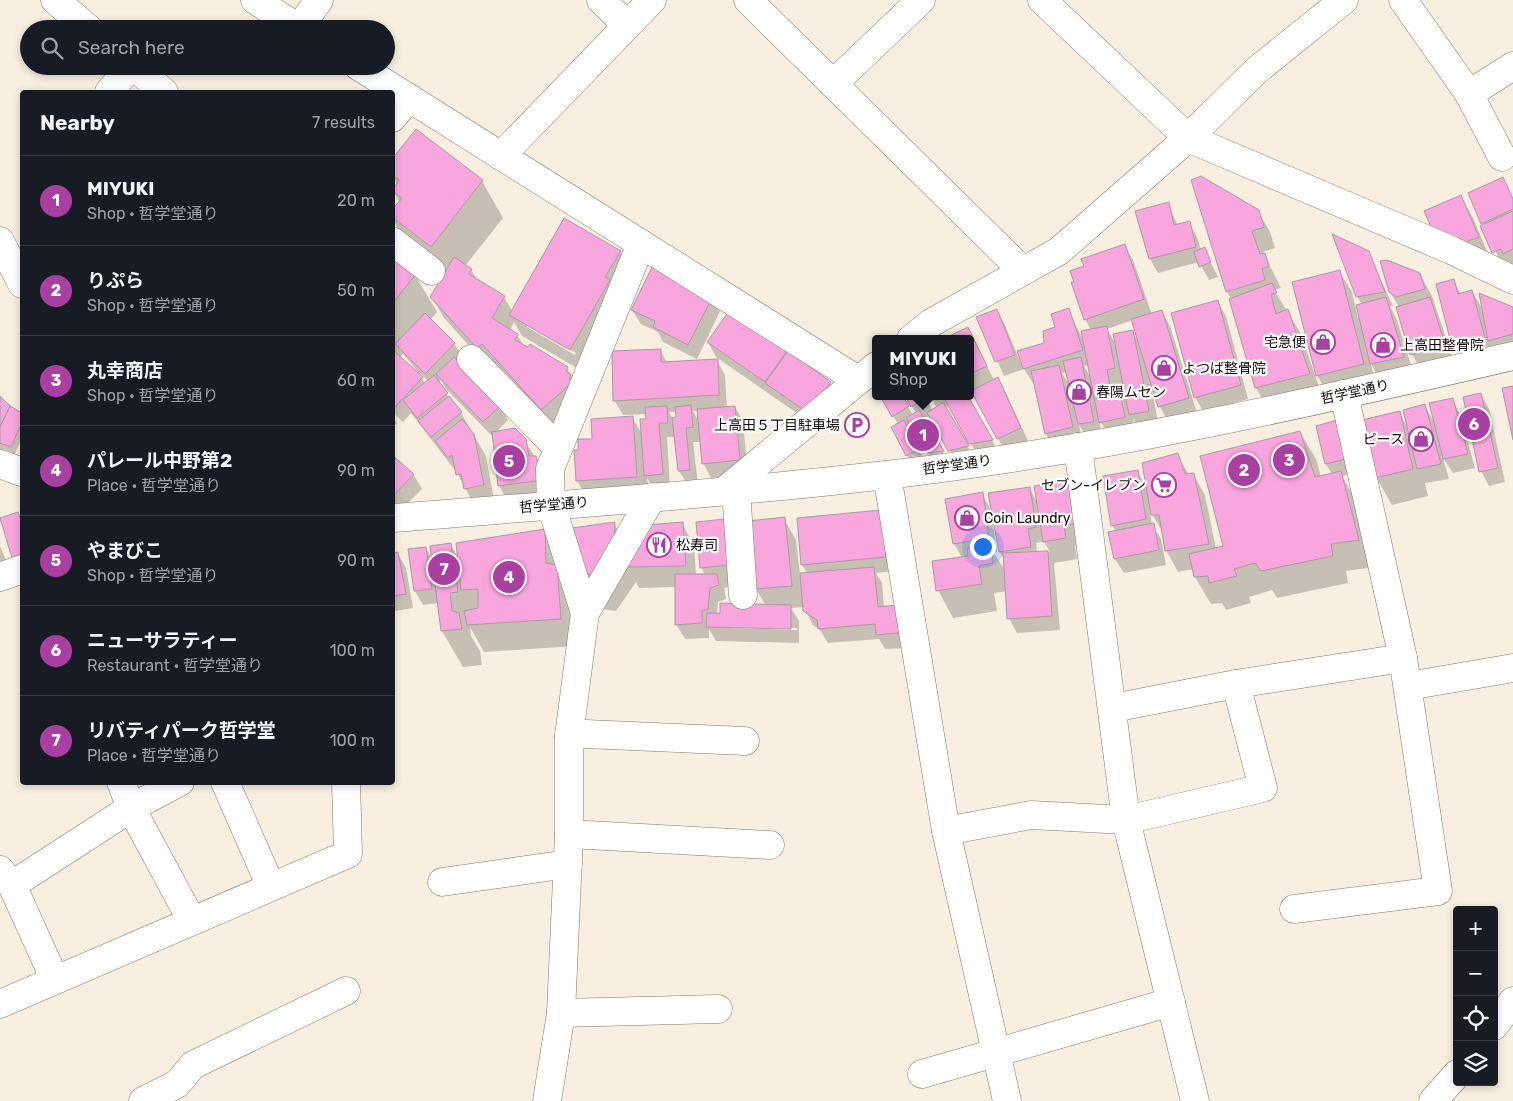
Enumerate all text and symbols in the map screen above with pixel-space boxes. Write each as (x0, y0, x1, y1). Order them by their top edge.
search box (20, 20, 395, 75)
icon: search (38, 34, 66, 62)
text: Search here (78, 36, 185, 59)
text: Nearby (40, 110, 115, 135)
text: 7 results (312, 113, 375, 132)
text: MIYUKI (87, 177, 154, 200)
text: 1 (52, 191, 60, 210)
text: 20 m (337, 191, 375, 210)
text: Shop · 哲学堂通り (87, 204, 219, 223)
text: りぷら (87, 269, 144, 292)
text: 2 (51, 281, 61, 300)
text: 50 m (337, 281, 375, 300)
text: Shop · 哲学堂通り (87, 296, 219, 315)
shop icon: 宅急便 (1310, 329, 1336, 355)
shop icon: 上高田整骨院 (1370, 332, 1396, 358)
place label: 宅急便 (1264, 334, 1306, 351)
popup (872, 335, 974, 400)
place label: 上高田整骨院 (1400, 337, 1484, 354)
text: MIYUKI (889, 347, 957, 370)
shop icon: よつば整骨院 (1151, 355, 1177, 381)
text: 丸幸商店 (87, 359, 163, 382)
place label: よつば整骨院 (1182, 360, 1266, 377)
text: Shop (889, 370, 928, 389)
text: 3 (51, 371, 61, 390)
text: 60 m (337, 371, 375, 390)
street label: 哲学堂通り (1319, 376, 1391, 408)
shop icon: 春陽ムセン (1066, 379, 1092, 405)
place label: 春陽ムセン (1096, 384, 1166, 401)
text: Shop · 哲学堂通り (87, 386, 219, 405)
pin: 6 (1458, 405, 1490, 443)
parking icon: 上高田５丁目駐車場 (844, 412, 870, 438)
pin: 1 (907, 416, 939, 454)
place label: 上高田５丁目駐車場 (714, 417, 840, 434)
shop icon: ピース (1408, 426, 1434, 452)
place label: ピース (1363, 431, 1404, 448)
pin: 3 (1273, 441, 1305, 479)
pin: 5 (493, 442, 525, 480)
text: パレール中野第2 (87, 449, 232, 472)
pin: 2 (1228, 451, 1260, 489)
street label: 哲学堂通り (921, 452, 993, 478)
text: 4 (51, 461, 61, 480)
text: 90 m (337, 461, 375, 480)
supermarket icon: セブン-イレブン (1151, 472, 1177, 498)
text: Place · 哲学堂通り (87, 476, 221, 495)
place label: セブン-イレブン (1041, 477, 1146, 494)
street label: 哲学堂通り (518, 493, 590, 517)
shop icon: Coin Laundry (954, 505, 980, 531)
place label: Coin Laundry (984, 510, 1071, 527)
restaurant icon: 松寿司 (646, 532, 672, 558)
your location (970, 534, 996, 560)
place label: 松寿司 (676, 537, 718, 554)
text: やまびこ (87, 539, 163, 562)
pin: 7 (428, 550, 460, 588)
text: 5 (51, 551, 61, 570)
text: 90 m (337, 551, 375, 570)
pin: 4 (493, 558, 525, 596)
text: Shop · 哲学堂通り (87, 566, 219, 585)
text: ニューサラティー (87, 629, 237, 652)
text: 6 (51, 641, 61, 660)
text: 100 m (330, 641, 375, 660)
text: Restaurant · 哲学堂通り (87, 656, 263, 675)
text: リバティパーク哲学堂 (87, 719, 276, 742)
text: 7 (51, 731, 61, 750)
text: 100 m (330, 731, 375, 750)
text: Place · 哲学堂通り (87, 746, 221, 765)
map controls (1453, 906, 1498, 1086)
button: + (1453, 906, 1498, 951)
button: − (1453, 951, 1498, 996)
button: locate (1453, 996, 1498, 1041)
button: layers (1453, 1041, 1498, 1086)

